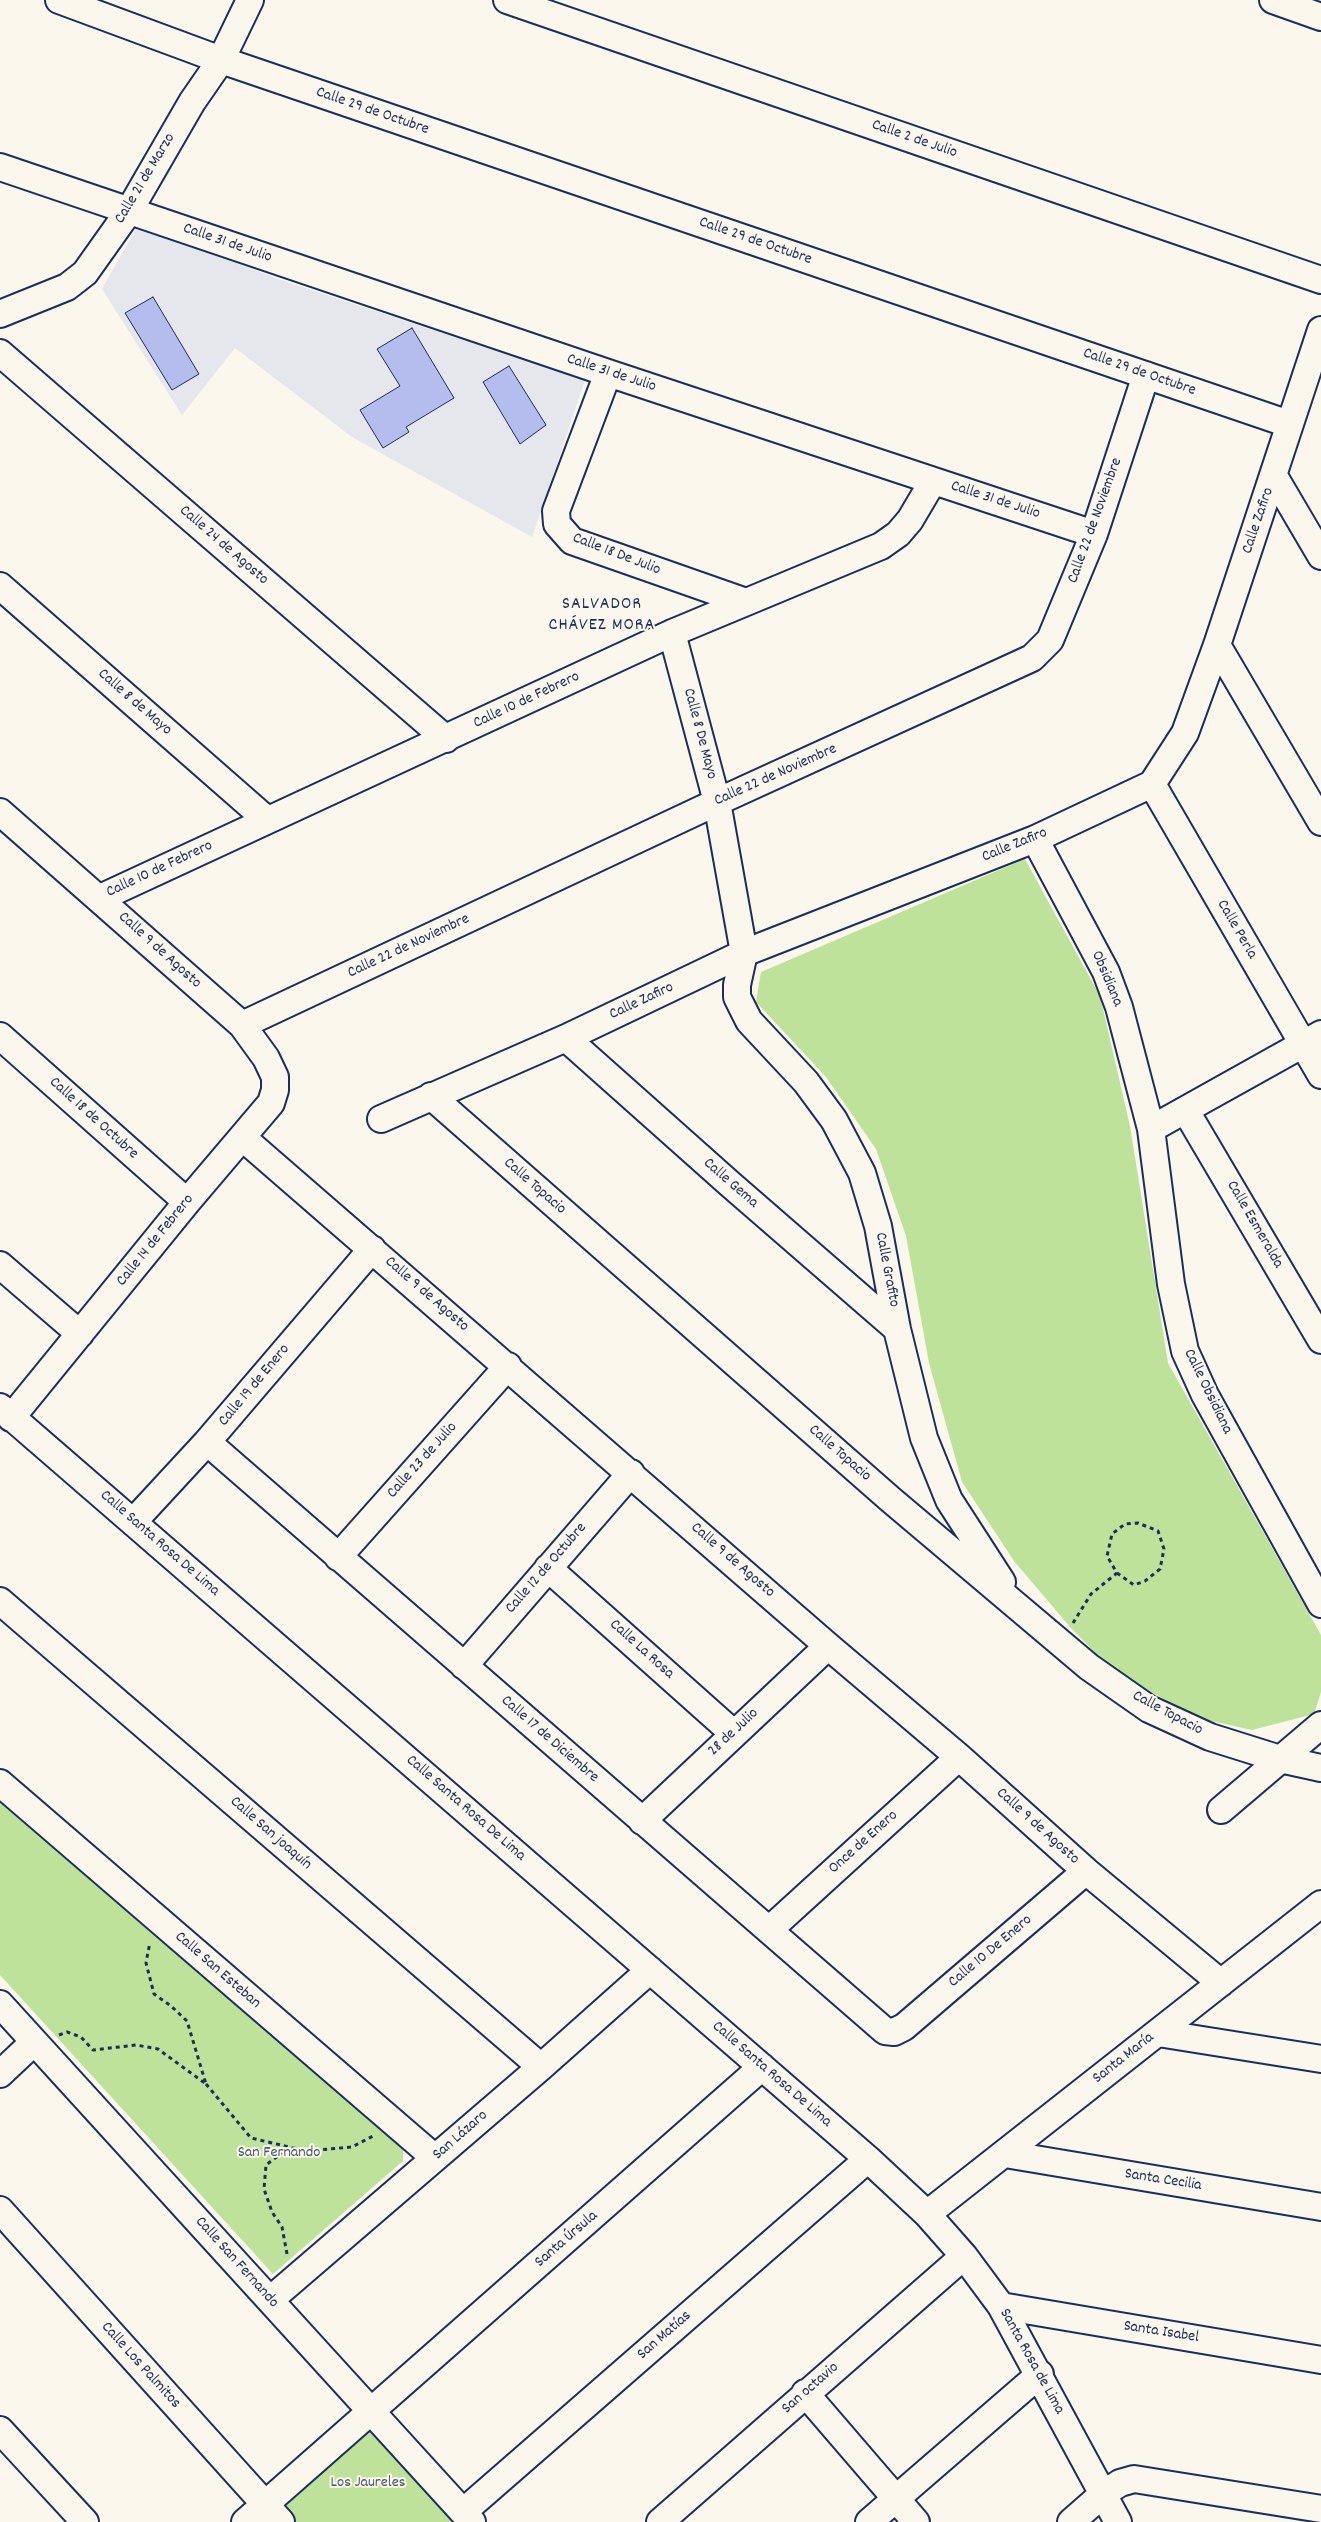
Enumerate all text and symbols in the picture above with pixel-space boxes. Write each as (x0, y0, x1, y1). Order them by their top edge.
street label: Calle 29 de Octubre (313, 84, 431, 140)
street label: Calle 2 de Julio (869, 116, 959, 164)
street label: Calle 21 de Marzo (111, 130, 181, 228)
street label: Calle 29 de Octubre (696, 214, 814, 270)
street label: Calle 31 de Julio (180, 220, 274, 268)
street label: Calle 29 de Octubre (1080, 345, 1198, 401)
street label: Calle 31 de Julio (564, 351, 658, 397)
street label: Calle 22 de Noviembre (1064, 456, 1128, 586)
street label: Calle 31 de Julio (948, 478, 1042, 524)
street label: Calle Zafiro (1239, 485, 1279, 557)
street label: Calle 24 de Agosto (174, 502, 272, 590)
street label: Calle 18 De Julio (569, 529, 663, 581)
district label: SALVADOR CHÁVEZ MORA (547, 595, 657, 638)
street label: Calle 8 de Mayo (93, 665, 175, 741)
street label: Calle 10 de Febrero (471, 668, 583, 734)
street label: Calle 8 De Mayo (678, 686, 720, 782)
street label: Calle 22 de Noviembre (712, 740, 840, 812)
street label: Calle Zafiro (980, 824, 1050, 868)
street label: Calle 10 de Febrero (104, 837, 216, 903)
street label: Calle Perla (1211, 897, 1261, 963)
street label: Calle 9 de Agosto (113, 909, 205, 993)
street label: Calle 22 de Noviembre (345, 910, 473, 984)
street label: Obsidiana (1086, 948, 1126, 1010)
street label: Calle Zafiro (607, 979, 677, 1025)
street label: Calle 18 de Octubre (44, 1074, 142, 1164)
street label: Calle Topacio (499, 1154, 569, 1220)
street label: Calle Gema (698, 1155, 762, 1213)
street label: Calle Esmeralda (1221, 1178, 1287, 1272)
street label: Calle 14 de Febrero (113, 1191, 199, 1291)
street label: Calle Grafito (869, 1231, 903, 1309)
street label: Calle 9 de Agosto (380, 1253, 472, 1337)
street label: Calle 19 de Enero (215, 1341, 295, 1431)
street label: Calle Obsidiana (1178, 1346, 1236, 1438)
street label: Calle 23 de Julio (384, 1419, 462, 1503)
street label: Calle Topacio (804, 1421, 874, 1487)
street label: Calle Santa Rosa De Lima (95, 1487, 223, 1601)
street label: Calle 9 de Agosto (686, 1519, 778, 1603)
street label: Calle 12 de Octubre (502, 1520, 592, 1618)
street label: Calle La Rosa (605, 1616, 677, 1684)
street label: Calle Topacio (1128, 1687, 1206, 1741)
street label: Calle 17 de Diciembre (496, 1692, 602, 1788)
street label: 28 de Julio (705, 1705, 763, 1761)
street label: Calle Santa Rosa De Lima (401, 1752, 529, 1866)
street label: Calle 9 de Agosto (991, 1785, 1083, 1869)
street label: Calle San joaquín (225, 1793, 315, 1875)
street label: Once de Enero (825, 1807, 903, 1879)
street label: Calle 10 De Enero (945, 1911, 1037, 1993)
street label: Calle San Esteban (170, 1928, 264, 2014)
street label: Calle Santa Rosa De Lima (707, 2018, 835, 2132)
street label: Santa María (1090, 2029, 1158, 2089)
street label: San Lázaro (430, 2107, 492, 2165)
park label: San Fernando (238, 2144, 320, 2164)
street label: Santa Cecilia (1123, 2165, 1203, 2197)
street label: Santa Úrsula (532, 2207, 602, 2273)
street label: Calle San Fernando (190, 2213, 282, 2313)
street label: Santa Rosa de Lima (994, 2306, 1068, 2418)
street label: San Matías (634, 2307, 696, 2365)
street label: Santa Isabel (1122, 2318, 1200, 2348)
street label: Calle Los Palmitos (96, 2319, 184, 2413)
street label: San octavio (779, 2359, 843, 2419)
park label: Los Jaureles (331, 2474, 405, 2494)

